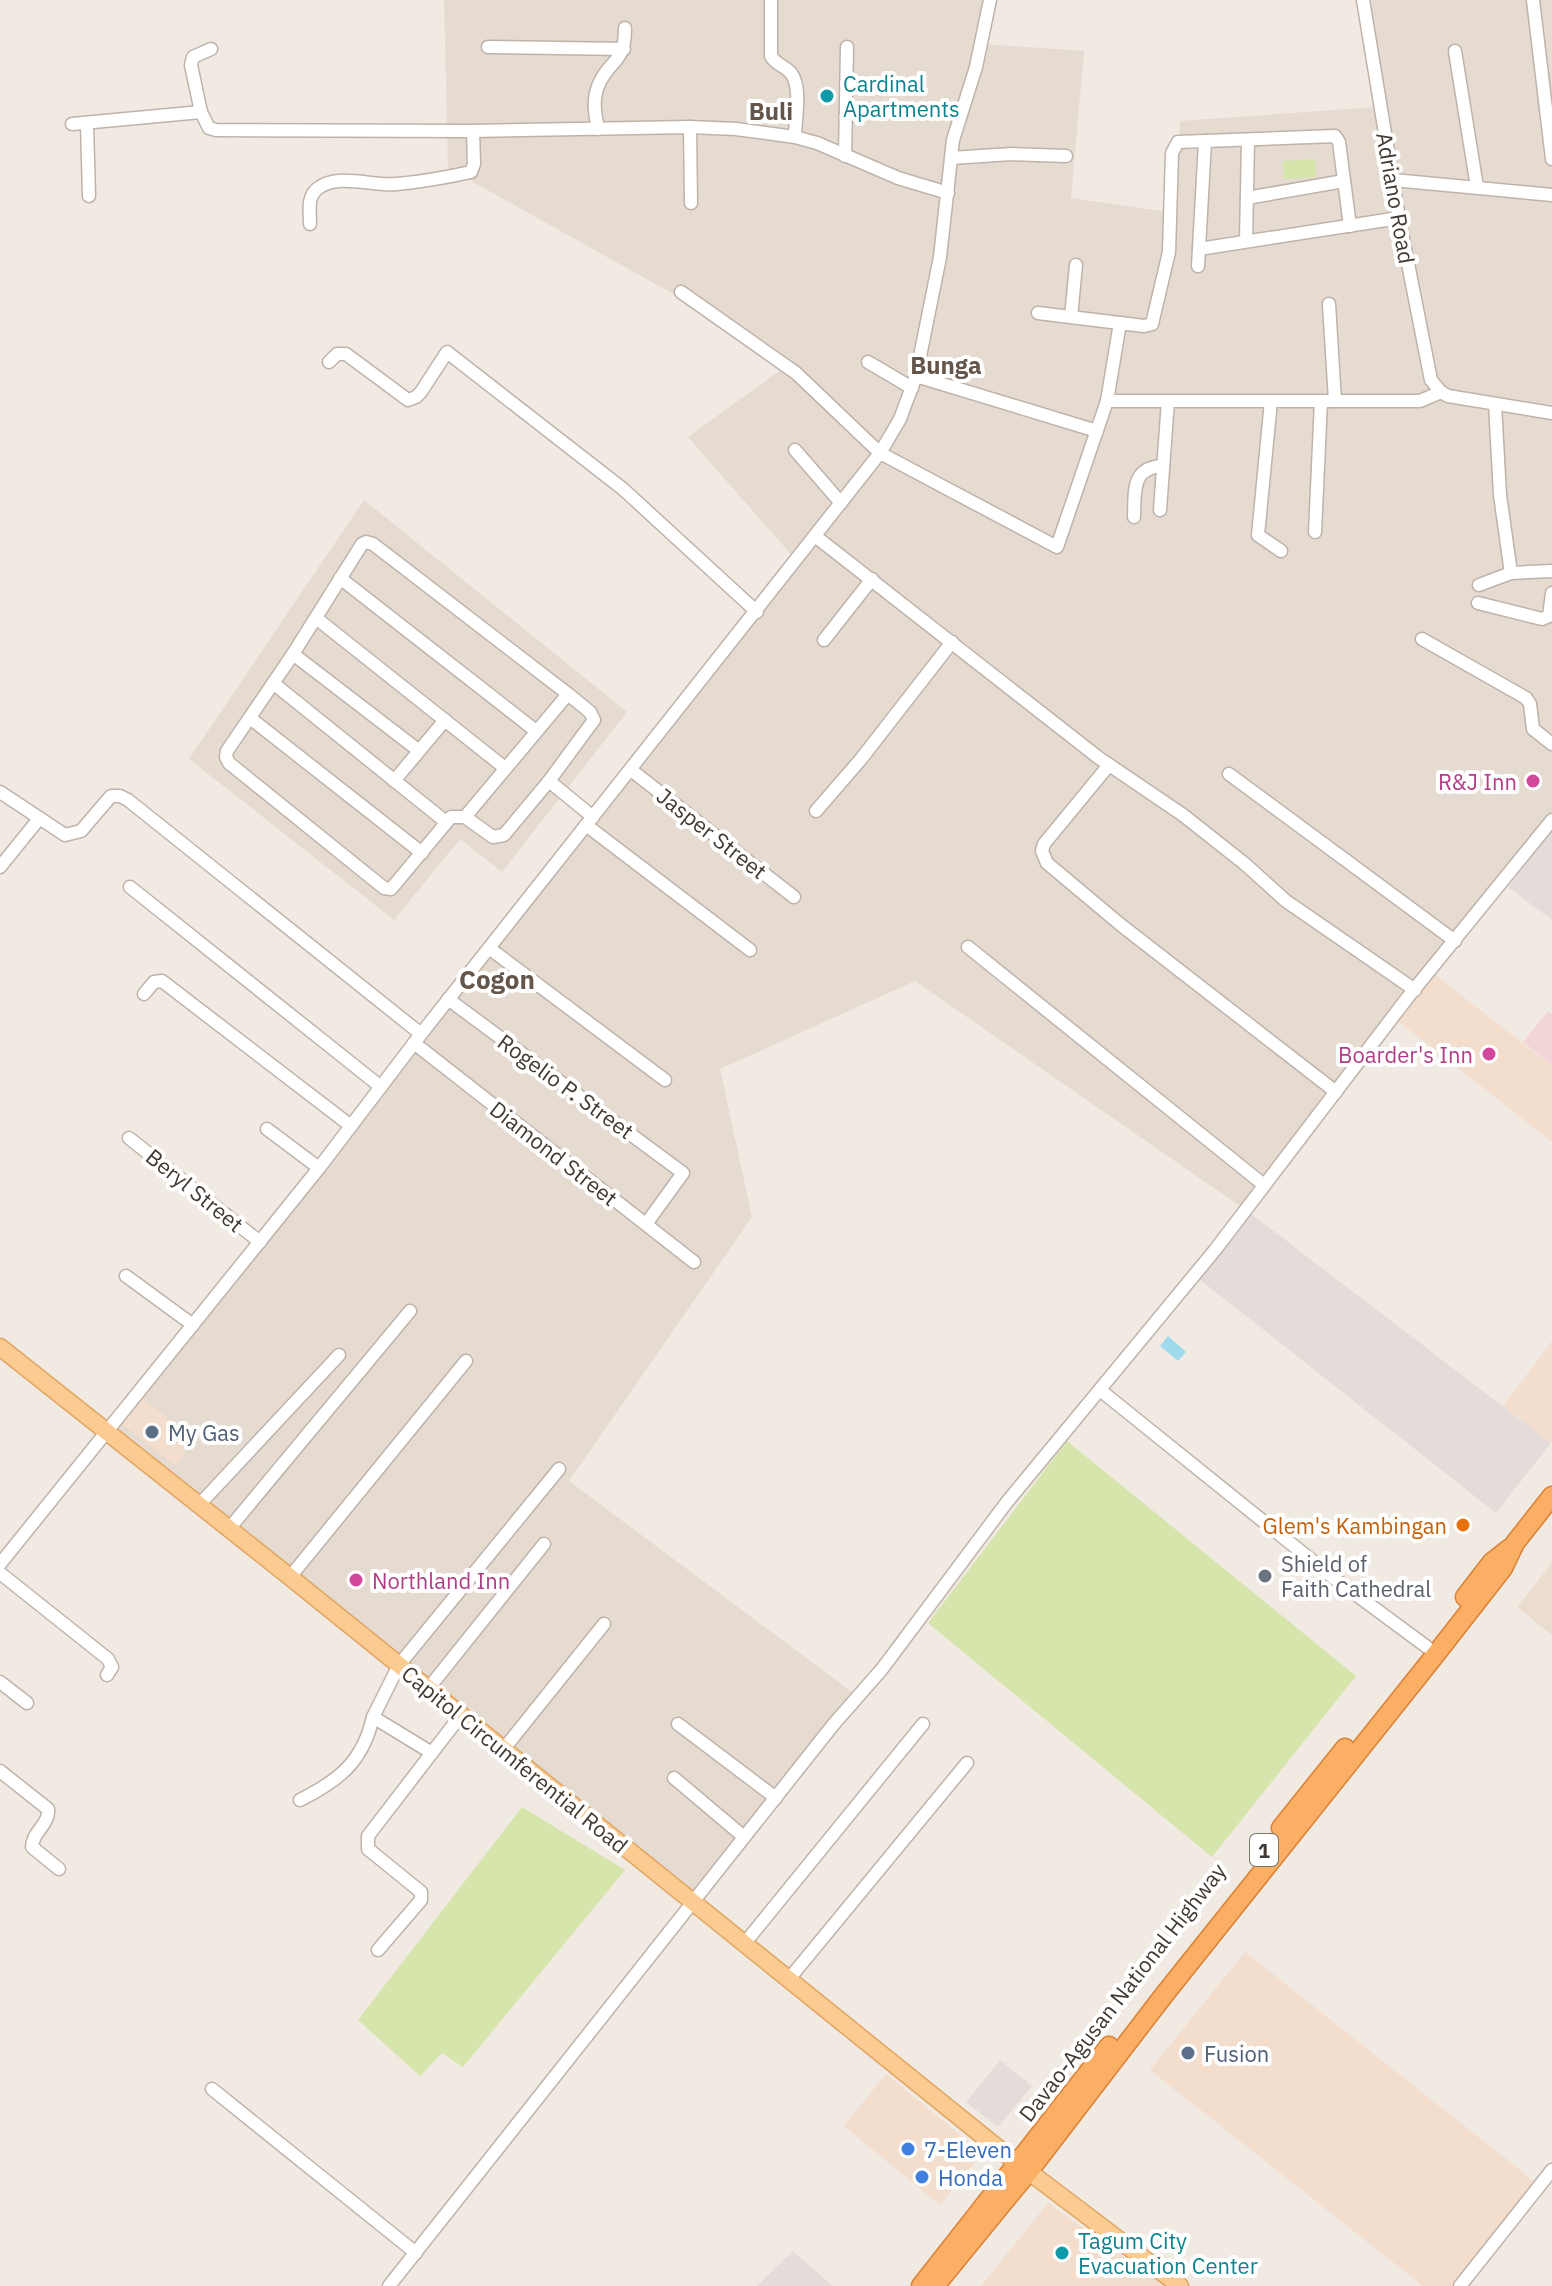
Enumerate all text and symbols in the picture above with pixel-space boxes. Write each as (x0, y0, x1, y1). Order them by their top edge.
place label: Cardinal Apartments (843, 69, 960, 123)
marker: Cardinal Apartments (818, 87, 836, 105)
district label: Buli (749, 95, 793, 127)
street label: Adriano Road (1370, 130, 1422, 266)
district label: Bunga (910, 349, 982, 381)
place label: R&J Inn (1438, 767, 1517, 796)
marker: R&J Inn (1524, 772, 1542, 790)
street label: Jasper Street (651, 781, 773, 885)
district label: Cogon (459, 962, 535, 996)
street label: Rogelio P. Street (492, 1027, 640, 1145)
place label: Boarder's Inn (1338, 1040, 1473, 1069)
marker: Boarder's Inn (1480, 1045, 1498, 1063)
street label: Diamond Street (484, 1094, 624, 1212)
street label: Beryl Street (140, 1142, 250, 1238)
place label: My Gas (168, 1418, 240, 1447)
marker: My Gas (143, 1423, 161, 1441)
place label: Glem's Kambingan (1262, 1511, 1447, 1540)
marker: Glem's Kambingan (1454, 1516, 1472, 1534)
place label: Shield of Faith Cathedral (1281, 1549, 1431, 1603)
place label: Northland Inn (372, 1566, 510, 1595)
marker: Shield of Faith Cathedral (1256, 1567, 1274, 1585)
marker: Northland Inn (347, 1571, 365, 1589)
street label: Capitol Circumferential Road (396, 1659, 634, 1859)
road number: 1 (1250, 1834, 1278, 1866)
street label: Davao-Agusan National Highway (1012, 1857, 1232, 2127)
place label: Fusion (1204, 2039, 1269, 2068)
marker: Fusion (1179, 2044, 1197, 2062)
place label: 7-Eleven (924, 2135, 1012, 2164)
marker: 7-Eleven (899, 2140, 917, 2158)
place label: Honda (938, 2163, 1003, 2192)
marker: Honda (913, 2168, 931, 2186)
place label: Tagum City Evacuation Center (1078, 2226, 1258, 2280)
marker: Tagum City Evacuation Center (1053, 2244, 1071, 2262)

